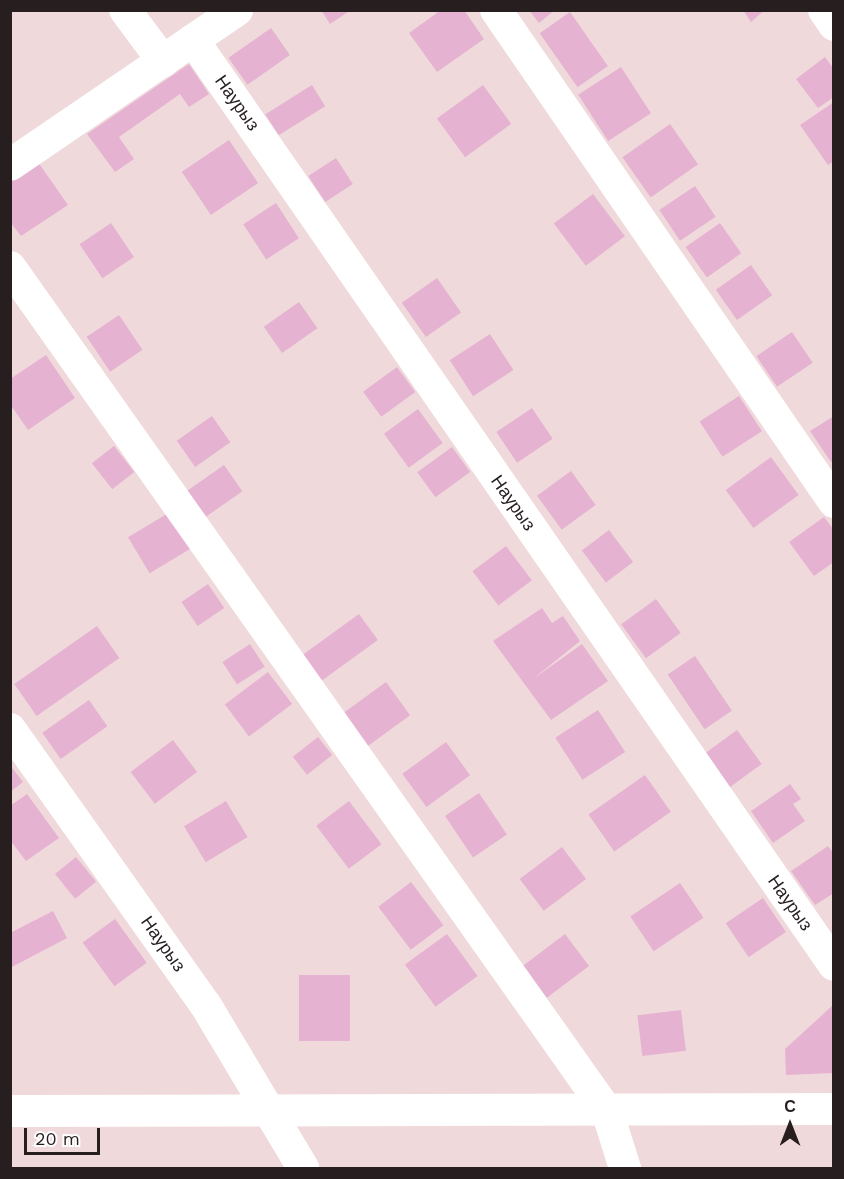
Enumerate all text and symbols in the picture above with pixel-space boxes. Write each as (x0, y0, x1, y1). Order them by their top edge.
street label: Наурыз (210, 71, 264, 135)
street label: Наурыз (486, 471, 540, 535)
street label: Наурыз (763, 871, 817, 935)
street label: Наурыз (136, 912, 190, 976)
north arrow (760, 1095, 820, 1155)
text: С (784, 1097, 796, 1116)
scale bar (27, 1116, 104, 1154)
text: 20 m (35, 1128, 80, 1149)

